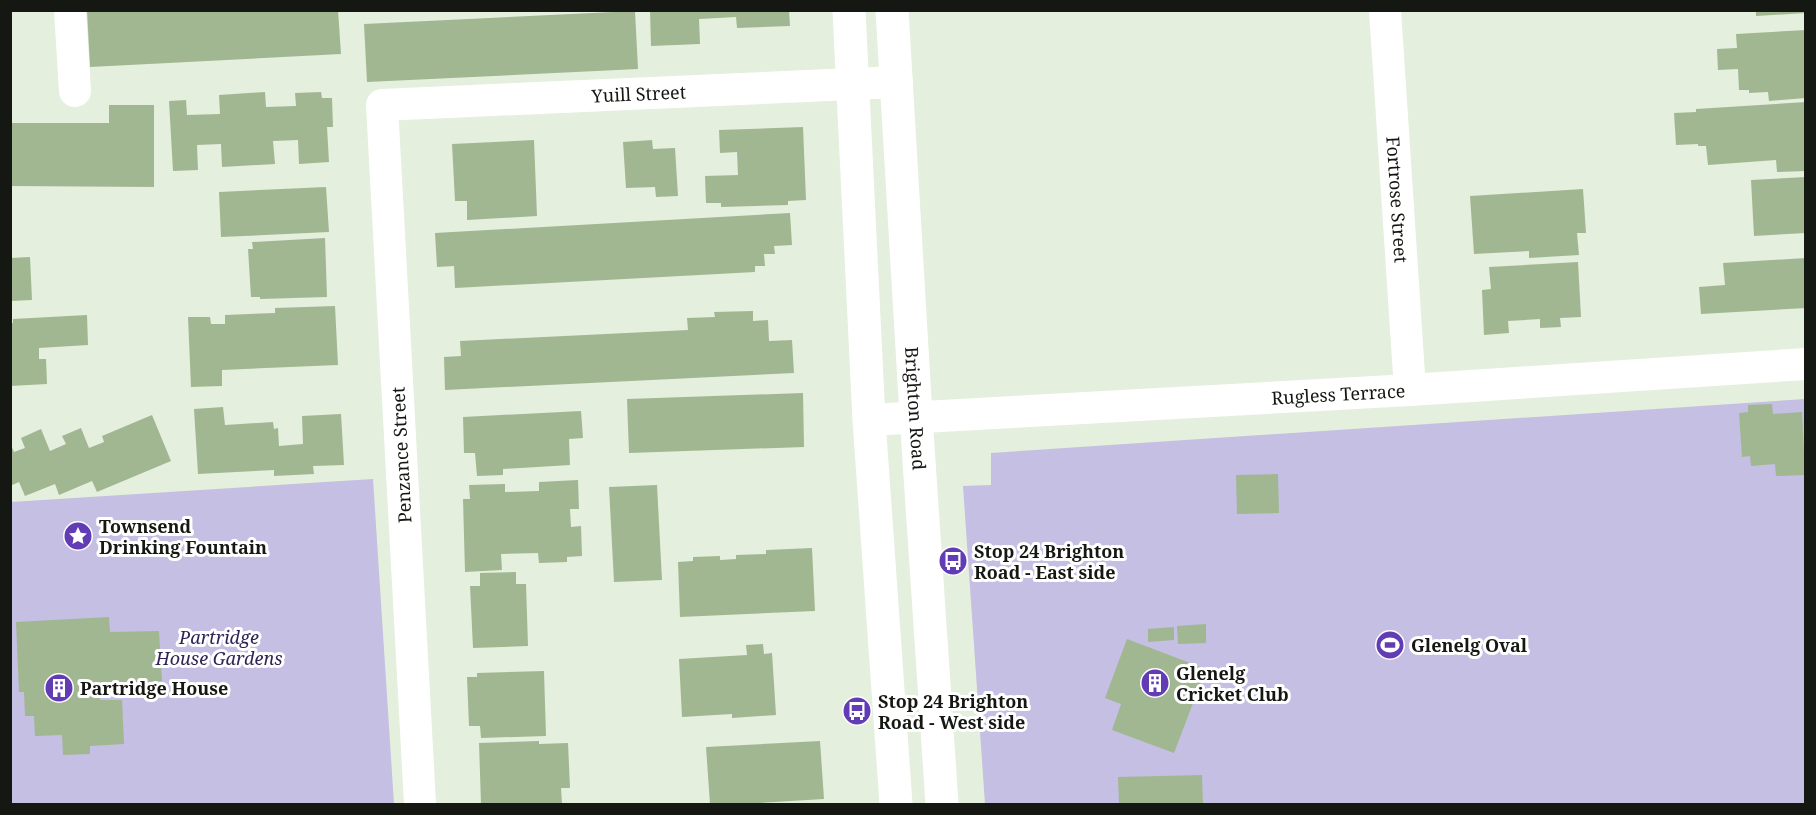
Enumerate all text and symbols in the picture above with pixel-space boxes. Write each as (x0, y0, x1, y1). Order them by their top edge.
street label: Yuill Street (590, 79, 686, 108)
street label: Fortrose Street (1381, 136, 1414, 264)
street label: Brighton Road (900, 346, 932, 471)
street label: Rugless Terrace (1271, 378, 1406, 410)
street label: Penzance Street (385, 386, 417, 524)
place label: Townsend Drinking Fountain (99, 514, 267, 559)
place icon: Townsend Drinking Fountain (62, 520, 94, 552)
place label: Stop 24 Brighton Road - East side (974, 539, 1124, 584)
bus stop icon: Stop 24 Brighton Road - East side (937, 545, 969, 577)
park label: Partridge House Gardens (154, 625, 283, 670)
sports icon: Glenelg Oval (1374, 629, 1406, 661)
place label: Glenelg Oval (1411, 633, 1528, 657)
place label: Glenelg Cricket Club (1176, 661, 1289, 706)
building icon: Glenelg Cricket Club (1139, 667, 1171, 699)
building icon: Partridge House (43, 672, 75, 704)
place label: Partridge House (80, 676, 228, 700)
place label: Stop 24 Brighton Road - West side (878, 689, 1028, 734)
bus stop icon: Stop 24 Brighton Road - West side (841, 695, 873, 727)

